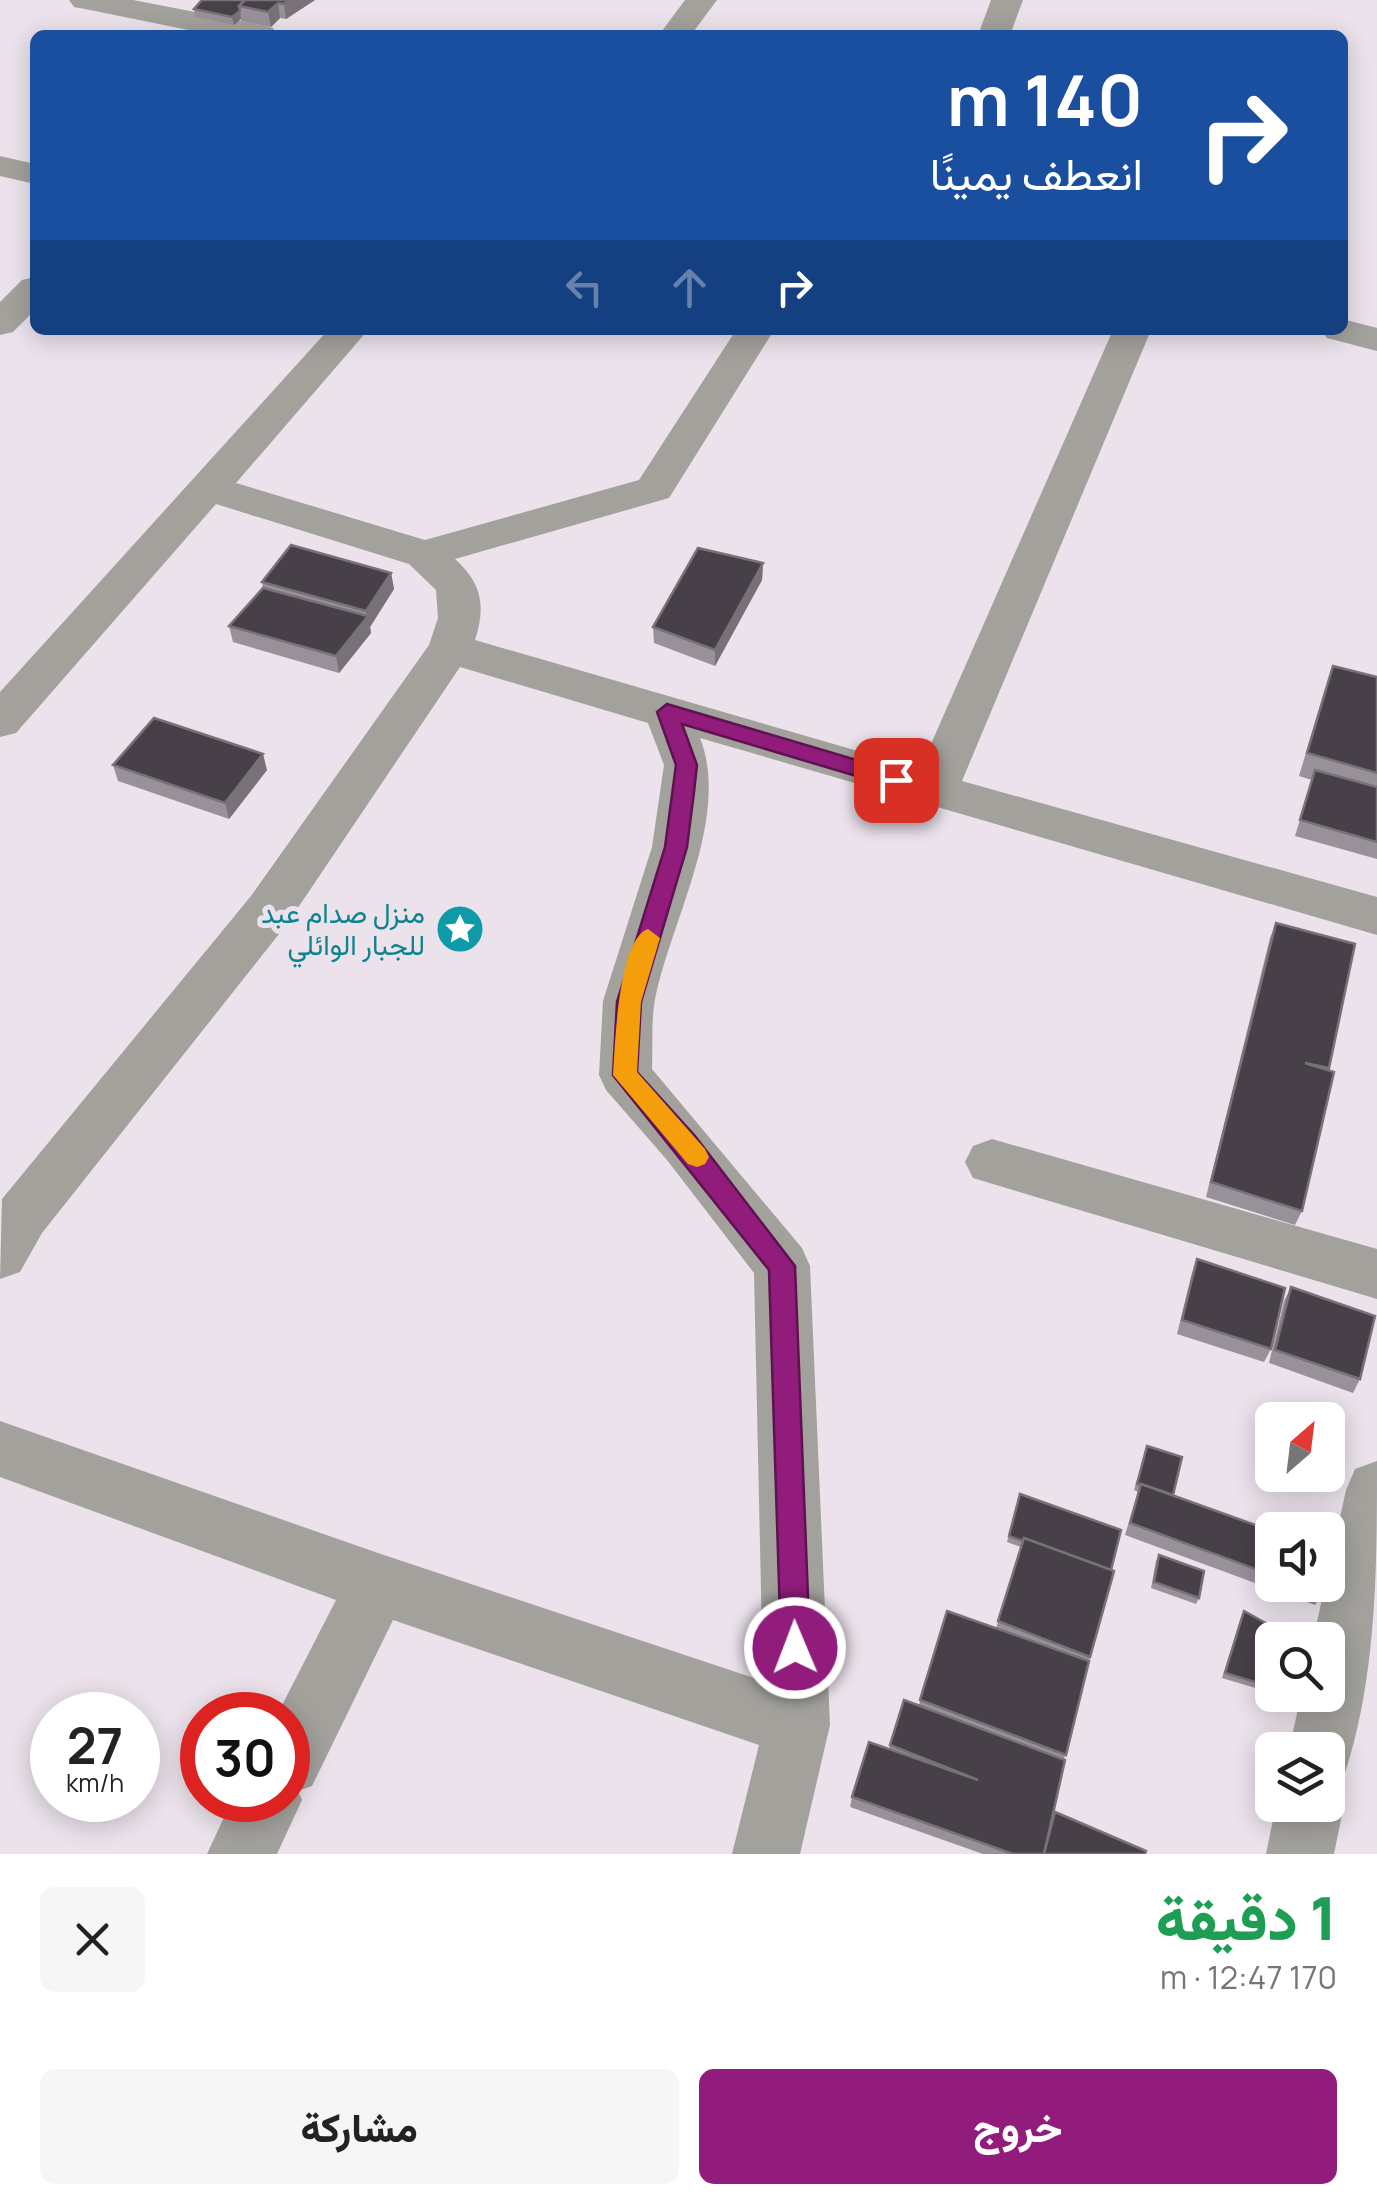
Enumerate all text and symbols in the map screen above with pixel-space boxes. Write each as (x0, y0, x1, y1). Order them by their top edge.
text: 140 m (947, 51, 1143, 147)
icon: right (1178, 70, 1308, 200)
text: انعطف يمينًا (930, 142, 1143, 204)
icon: left (557, 260, 612, 315)
icon: ahead (662, 260, 717, 315)
icon: right (767, 260, 822, 315)
pin (854, 738, 939, 823)
icon: arrive (869, 753, 924, 808)
place label: منزل صدام عبد للجبار الوائلي (261, 893, 425, 968)
place icon: منزل صدام عبد للجبار الوائلي (434, 903, 486, 955)
north arrow (1255, 1402, 1345, 1492)
map controls (1255, 1402, 1345, 1822)
button: sound (1255, 1512, 1345, 1602)
position arrow (743, 1596, 847, 1700)
button: search (1255, 1622, 1345, 1712)
speed limit sign: 30 (180, 1692, 310, 1822)
text: 27 (67, 1711, 123, 1779)
button: layers (1255, 1732, 1345, 1822)
text: km/h (66, 1765, 124, 1800)
text: 1 دقيقة (1156, 1876, 1337, 1958)
button: close (40, 1887, 145, 1992)
text: 170 m · 12:47 (1160, 1955, 1337, 1999)
button: مشاركة (40, 2069, 679, 2184)
button: خروج (699, 2069, 1337, 2184)

